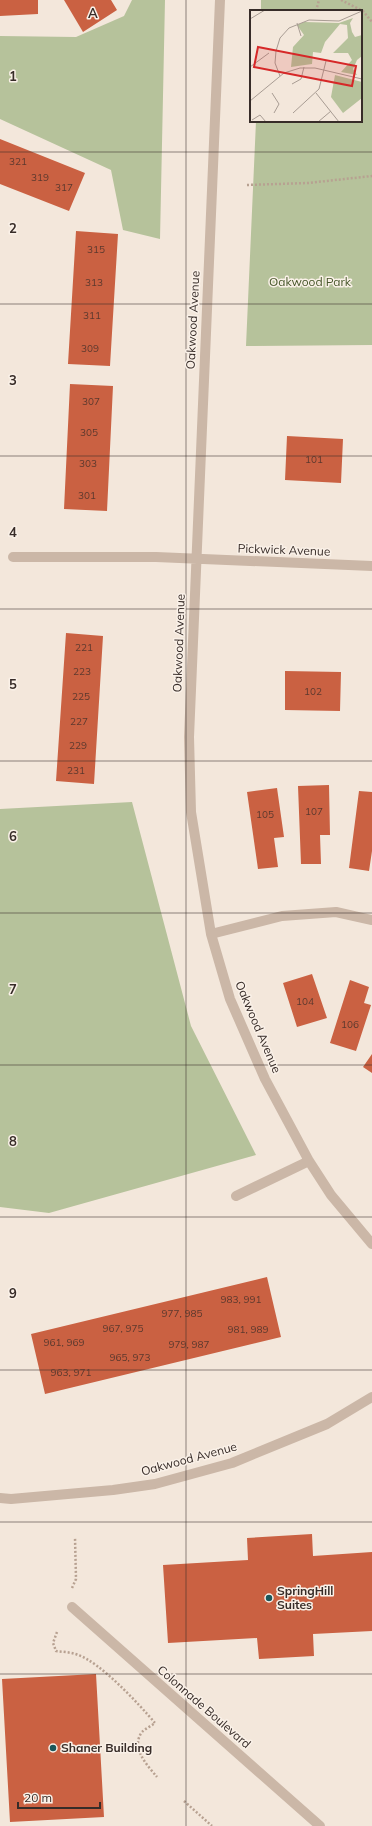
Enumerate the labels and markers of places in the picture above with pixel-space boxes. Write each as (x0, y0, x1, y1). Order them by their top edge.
place label: SpringHill Suites (277, 1583, 333, 1612)
marker: SpringHill Suites (264, 1593, 274, 1603)
place label: Shaner Building (61, 1740, 152, 1755)
marker: Shaner Building (48, 1743, 58, 1753)

